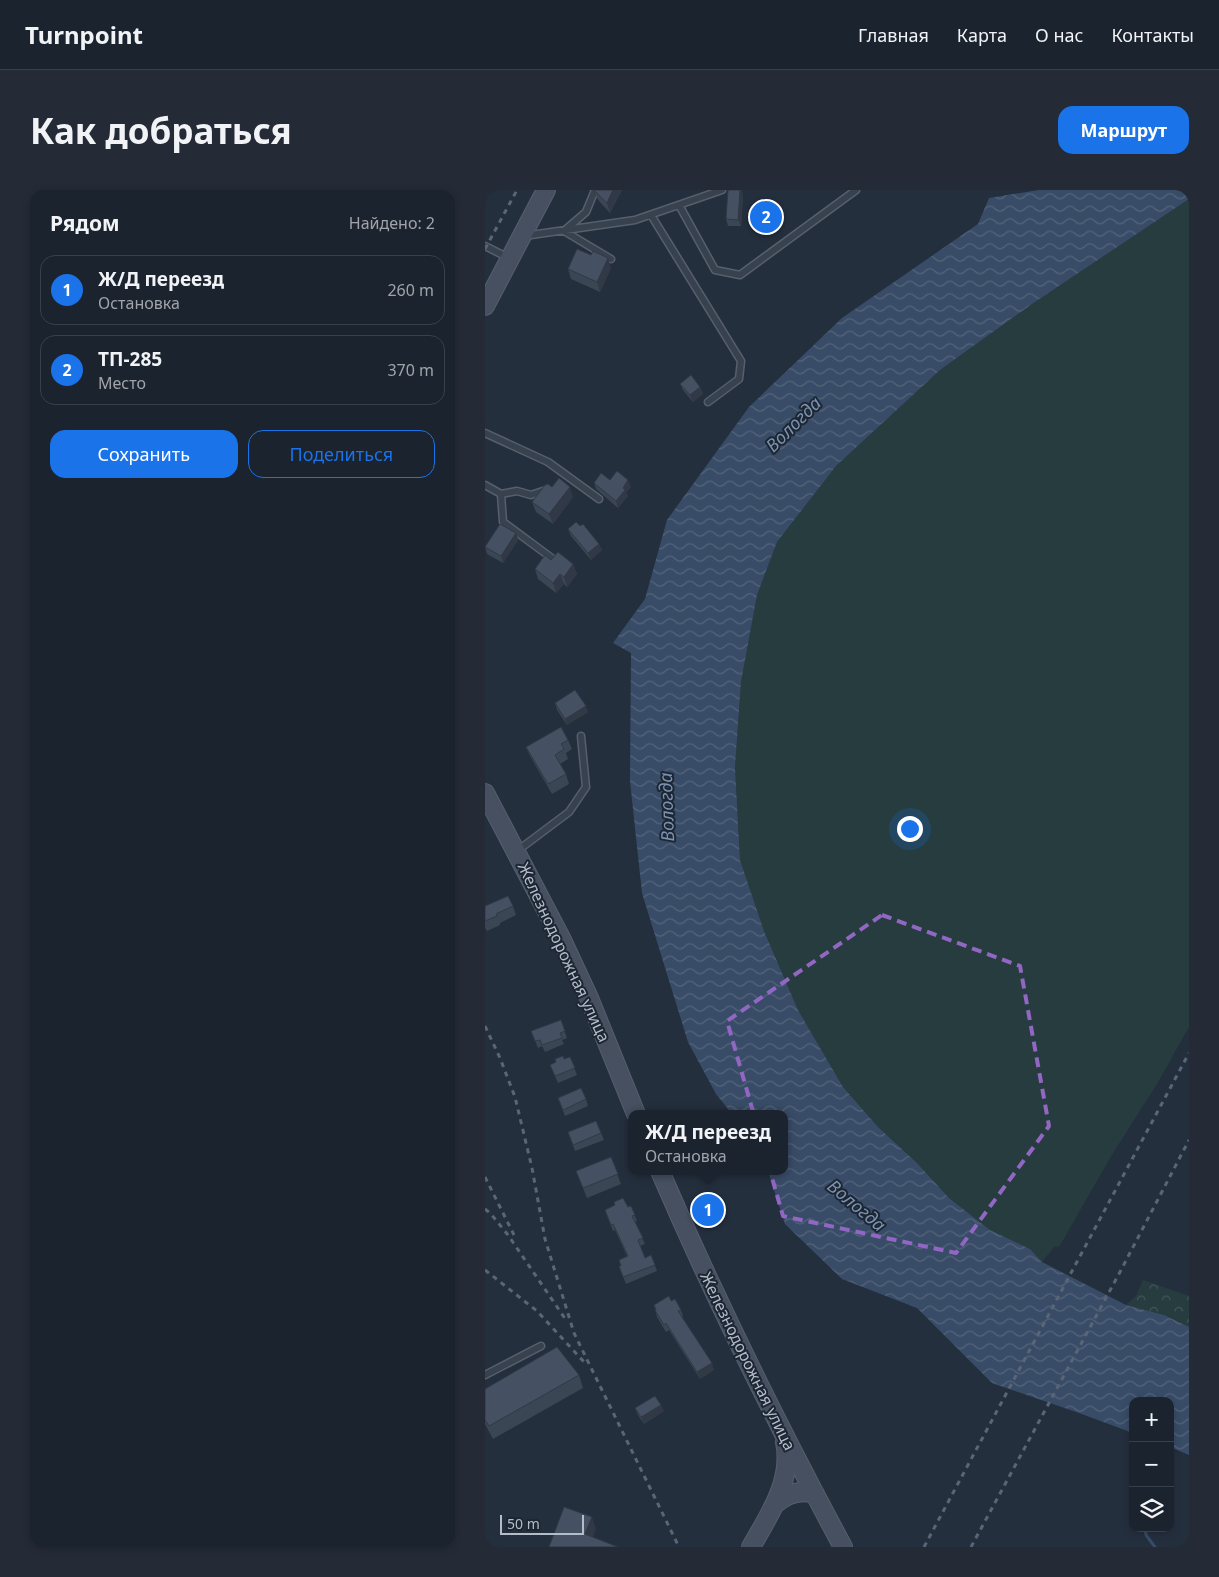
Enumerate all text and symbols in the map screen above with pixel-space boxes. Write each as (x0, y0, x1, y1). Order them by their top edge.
text: Turnpoint (25, 18, 143, 51)
text: Главная (858, 23, 929, 47)
text: Карта (957, 23, 1007, 47)
text: О нас (1035, 23, 1083, 47)
text: Контакты (1111, 23, 1194, 47)
button: Маршрут (1058, 106, 1189, 154)
text: Как добраться (30, 107, 292, 154)
pin: 2 (750, 198, 782, 236)
text: Рядом (50, 209, 120, 237)
text: Найдено: 2 (349, 212, 435, 234)
text: Ж/Д переезд (98, 266, 224, 292)
text: 1 (62, 279, 72, 301)
text: 260 m (387, 279, 434, 301)
text: Остановка (98, 292, 180, 314)
text: ТП-285 (98, 346, 162, 372)
text: 2 (62, 359, 72, 381)
text: 370 m (387, 359, 434, 381)
text: Место (98, 372, 146, 394)
water label: Вологда (760, 391, 826, 457)
button: Сохранить (50, 430, 238, 478)
button: Поделиться (248, 430, 435, 478)
water label: Вологда (653, 772, 679, 842)
your location (897, 816, 923, 842)
street label: Железнодорожная улица (513, 859, 615, 1045)
popup (628, 1110, 788, 1175)
text: Ж/Д переезд (645, 1119, 771, 1145)
text: Остановка (645, 1145, 727, 1167)
water label: Вологда (823, 1174, 891, 1236)
pin: 1 (692, 1191, 724, 1229)
street label: Железнодорожная улица (695, 1268, 801, 1454)
map controls (1129, 1397, 1174, 1532)
button: + (1129, 1397, 1174, 1442)
button: − (1129, 1442, 1174, 1487)
button: layers (1129, 1487, 1174, 1532)
scale bar (500, 1512, 584, 1535)
text: 50 m (507, 1514, 540, 1533)

